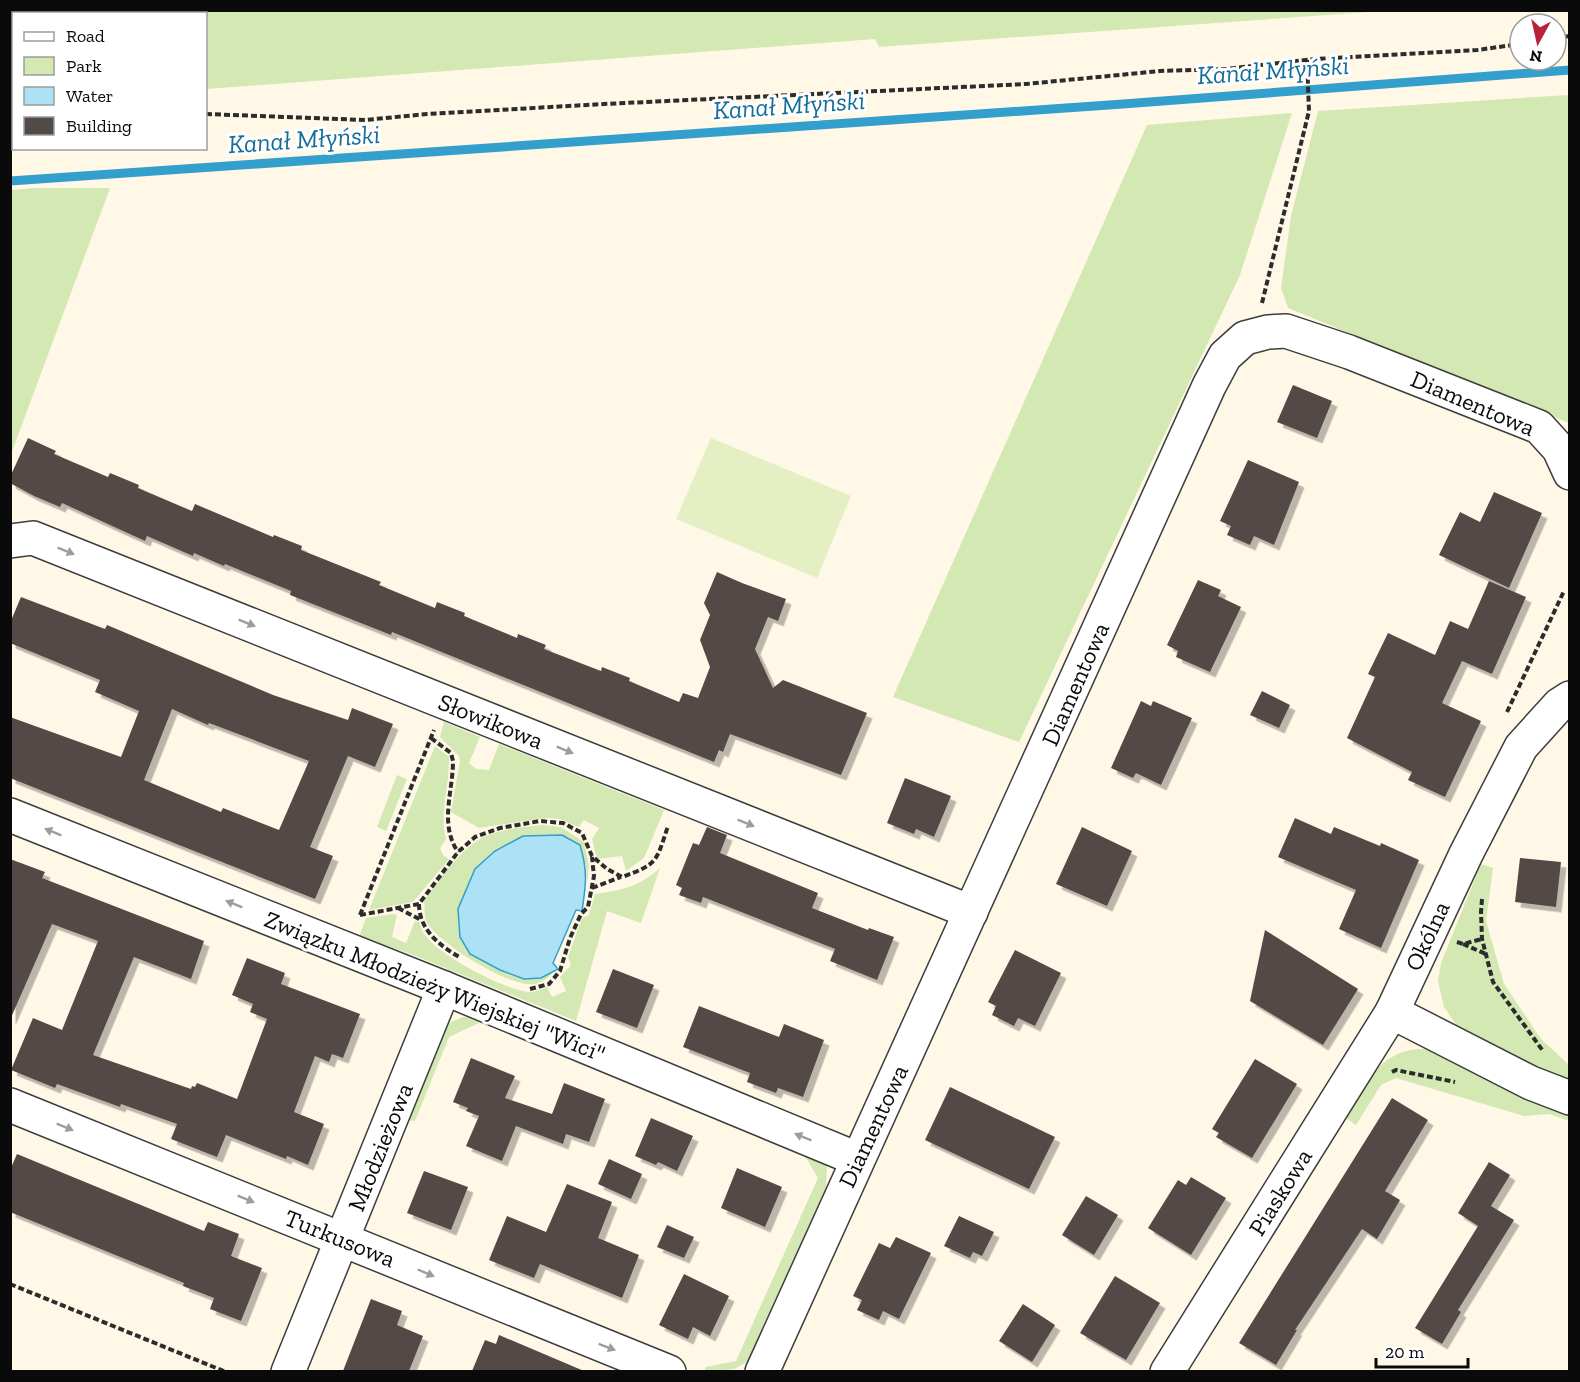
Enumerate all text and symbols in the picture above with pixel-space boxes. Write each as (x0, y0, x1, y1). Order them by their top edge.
legend (12, 12, 207, 150)
north arrow (1508, 12, 1568, 72)
text: Road (66, 25, 105, 47)
text: N (1529, 46, 1543, 67)
water label: Kanał Młyński (1196, 49, 1350, 91)
text: Park (66, 55, 102, 77)
water label: Kanał Młyński (712, 84, 866, 126)
text: Water (66, 85, 113, 107)
text: Building (66, 115, 132, 137)
water label: Kanał Młyński (227, 118, 381, 160)
street label: Diamentowa (1407, 364, 1540, 442)
one-way arrow (57, 547, 75, 556)
street label: Diamentowa (1035, 617, 1115, 750)
one-way arrow (238, 619, 256, 629)
street label: Słowikowa (434, 687, 548, 755)
one-way arrow (556, 746, 574, 756)
one-way arrow (737, 818, 755, 828)
one-way arrow (44, 827, 62, 836)
street label: Okólna (1398, 896, 1456, 975)
one-way arrow (225, 899, 243, 908)
street label: Związku Młodzieży Wiejskiej "Wici" (260, 904, 610, 1068)
street label: Diamentowa (832, 1060, 914, 1192)
street label: Młodzieżowa (341, 1078, 419, 1215)
one-way arrow (56, 1122, 74, 1132)
one-way arrow (794, 1132, 812, 1142)
street label: Piaskowa (1242, 1143, 1318, 1241)
one-way arrow (237, 1194, 255, 1204)
street label: Turkusowa (280, 1203, 400, 1273)
one-way arrow (418, 1268, 436, 1278)
scale bar (1376, 1331, 1468, 1369)
text: 20 m (1385, 1341, 1425, 1363)
one-way arrow (598, 1342, 616, 1352)

